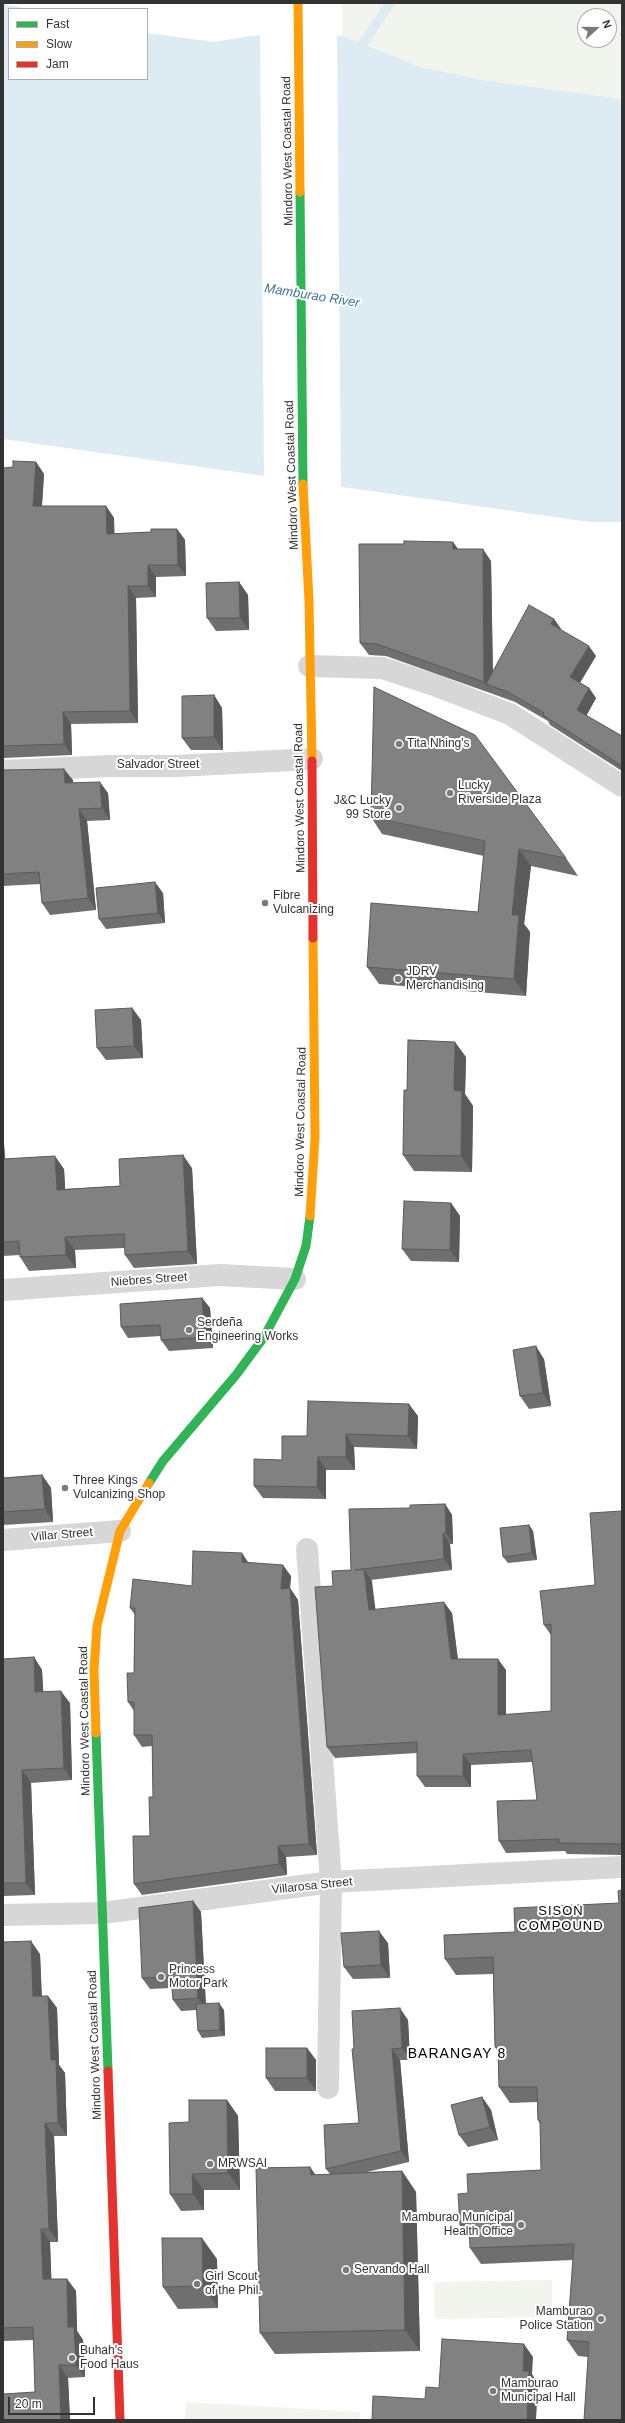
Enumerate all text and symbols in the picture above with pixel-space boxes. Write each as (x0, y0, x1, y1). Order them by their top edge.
legend (8, 8, 148, 80)
north arrow (577, 8, 617, 48)
text: Fast (46, 17, 69, 31)
text: N (600, 18, 614, 30)
text: Slow (46, 37, 72, 51)
text: Jam (46, 57, 69, 71)
street label: Mindoro West Coastal Road (279, 76, 297, 226)
water label: Mamburao River (263, 281, 361, 311)
street label: Mindoro West Coastal Road (282, 400, 302, 550)
street label: Mindoro West Coastal Road (291, 723, 309, 873)
place label: Tita Nhing's (407, 737, 470, 751)
marker: Tita Nhing's (394, 739, 404, 749)
street label: Salvador Street (117, 758, 199, 772)
place label: Lucky Riverside Plaza (458, 779, 541, 807)
marker: Lucky Riverside Plaza (445, 788, 455, 798)
place label: J&C Lucky 99 Store (334, 794, 391, 822)
marker: J&C Lucky 99 Store (394, 803, 404, 813)
place label: Fibre Vulcanizing (273, 889, 334, 917)
marker: Fibre Vulcanizing (260, 898, 270, 908)
place label: JDRV Merchandising (406, 965, 484, 993)
marker: JDRV Merchandising (393, 974, 403, 984)
street label: Mindoro West Coastal Road (292, 1047, 310, 1197)
street label: Niebres Street (110, 1270, 188, 1290)
place label: Serdeña Engineering Works (197, 1316, 298, 1344)
marker: Serdeña Engineering Works (184, 1325, 194, 1335)
place label: Three Kings Vulcanizing Shop (73, 1474, 165, 1502)
marker: Three Kings Vulcanizing Shop (60, 1483, 70, 1493)
street label: Villar Street (31, 1525, 93, 1545)
street label: Mindoro West Coastal Road (76, 1646, 94, 1796)
street label: Villarosa Street (271, 1875, 353, 1897)
district label: SISON COMPOUND (518, 1903, 604, 1934)
place label: Princess Motor Park (169, 1963, 228, 1991)
street label: Mindoro West Coastal Road (85, 1970, 105, 2120)
marker: Princess Motor Park (156, 1972, 166, 1982)
district label: BARANGAY 8 (408, 2046, 506, 2062)
place label: MRWSAI (218, 2157, 267, 2171)
marker: MRWSAI (205, 2159, 215, 2169)
place label: Mamburao Municipal Health Office (402, 2211, 513, 2239)
marker: Mamburao Municipal Health Office (516, 2220, 526, 2230)
place label: Servando Hall (354, 2263, 429, 2277)
marker: Servando Hall (341, 2265, 351, 2275)
place label: Girl Scout of the Phil. (205, 2270, 262, 2298)
marker: Girl Scout of the Phil. (192, 2279, 202, 2289)
place label: Mamburao Police Station (520, 2305, 593, 2333)
marker: Mamburao Police Station (596, 2314, 606, 2324)
place label: Buhah's Food Haus (80, 2344, 139, 2372)
marker: Buhah's Food Haus (67, 2353, 77, 2363)
place label: Mamburao Municipal Hall (501, 2377, 576, 2405)
marker: Mamburao Municipal Hall (488, 2386, 498, 2396)
scale bar (10, 2389, 97, 2415)
text: 20 m (15, 2397, 42, 2411)

